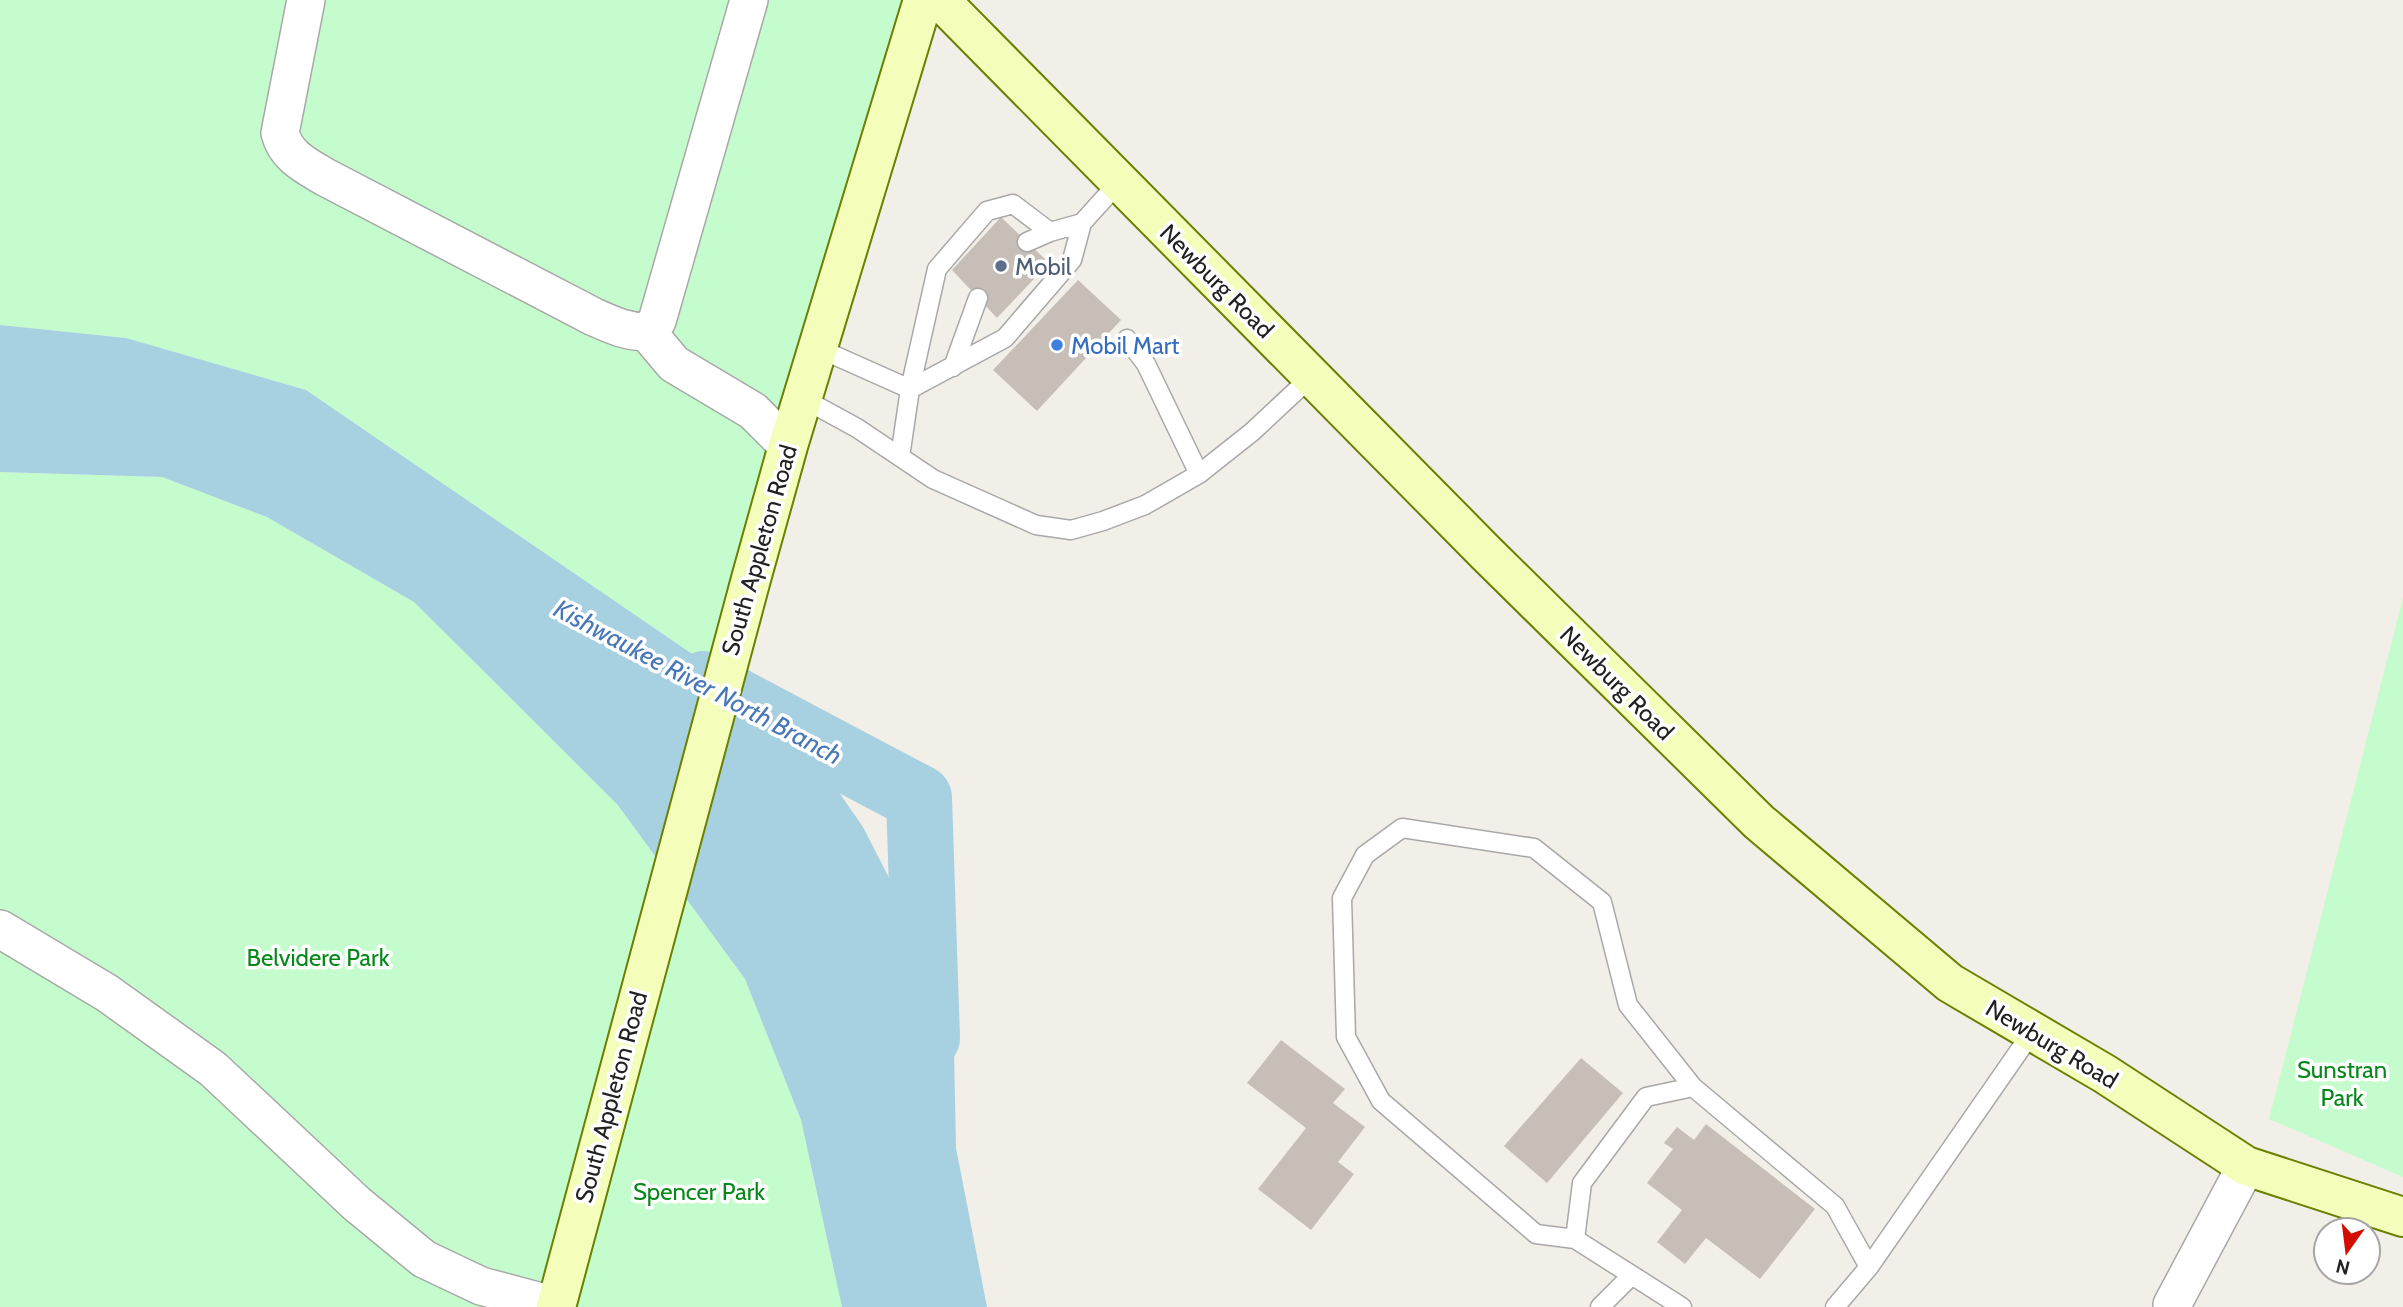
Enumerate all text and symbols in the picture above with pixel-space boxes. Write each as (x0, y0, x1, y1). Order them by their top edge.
street label: Newburg Road (1154, 218, 1280, 344)
place label: Mobil (1015, 252, 1072, 281)
marker: Mobil (993, 258, 1009, 274)
place label: Mobil Mart (1071, 331, 1179, 360)
marker: Mobil Mart (1049, 337, 1065, 353)
street label: South Appleton Road (715, 441, 803, 659)
water label: Kishwaukee River North Branch (549, 592, 847, 772)
street label: Newburg Road (1554, 620, 1680, 746)
park label: Belvidere Park (247, 943, 390, 972)
street label: South Appleton Road (569, 988, 653, 1206)
street label: Newburg Road (1981, 993, 2123, 1095)
park label: Sunstran Park (2297, 1055, 2387, 1112)
park label: Spencer Park (633, 1177, 765, 1206)
north arrow (2312, 1216, 2382, 1286)
text: N (2334, 1254, 2352, 1280)

